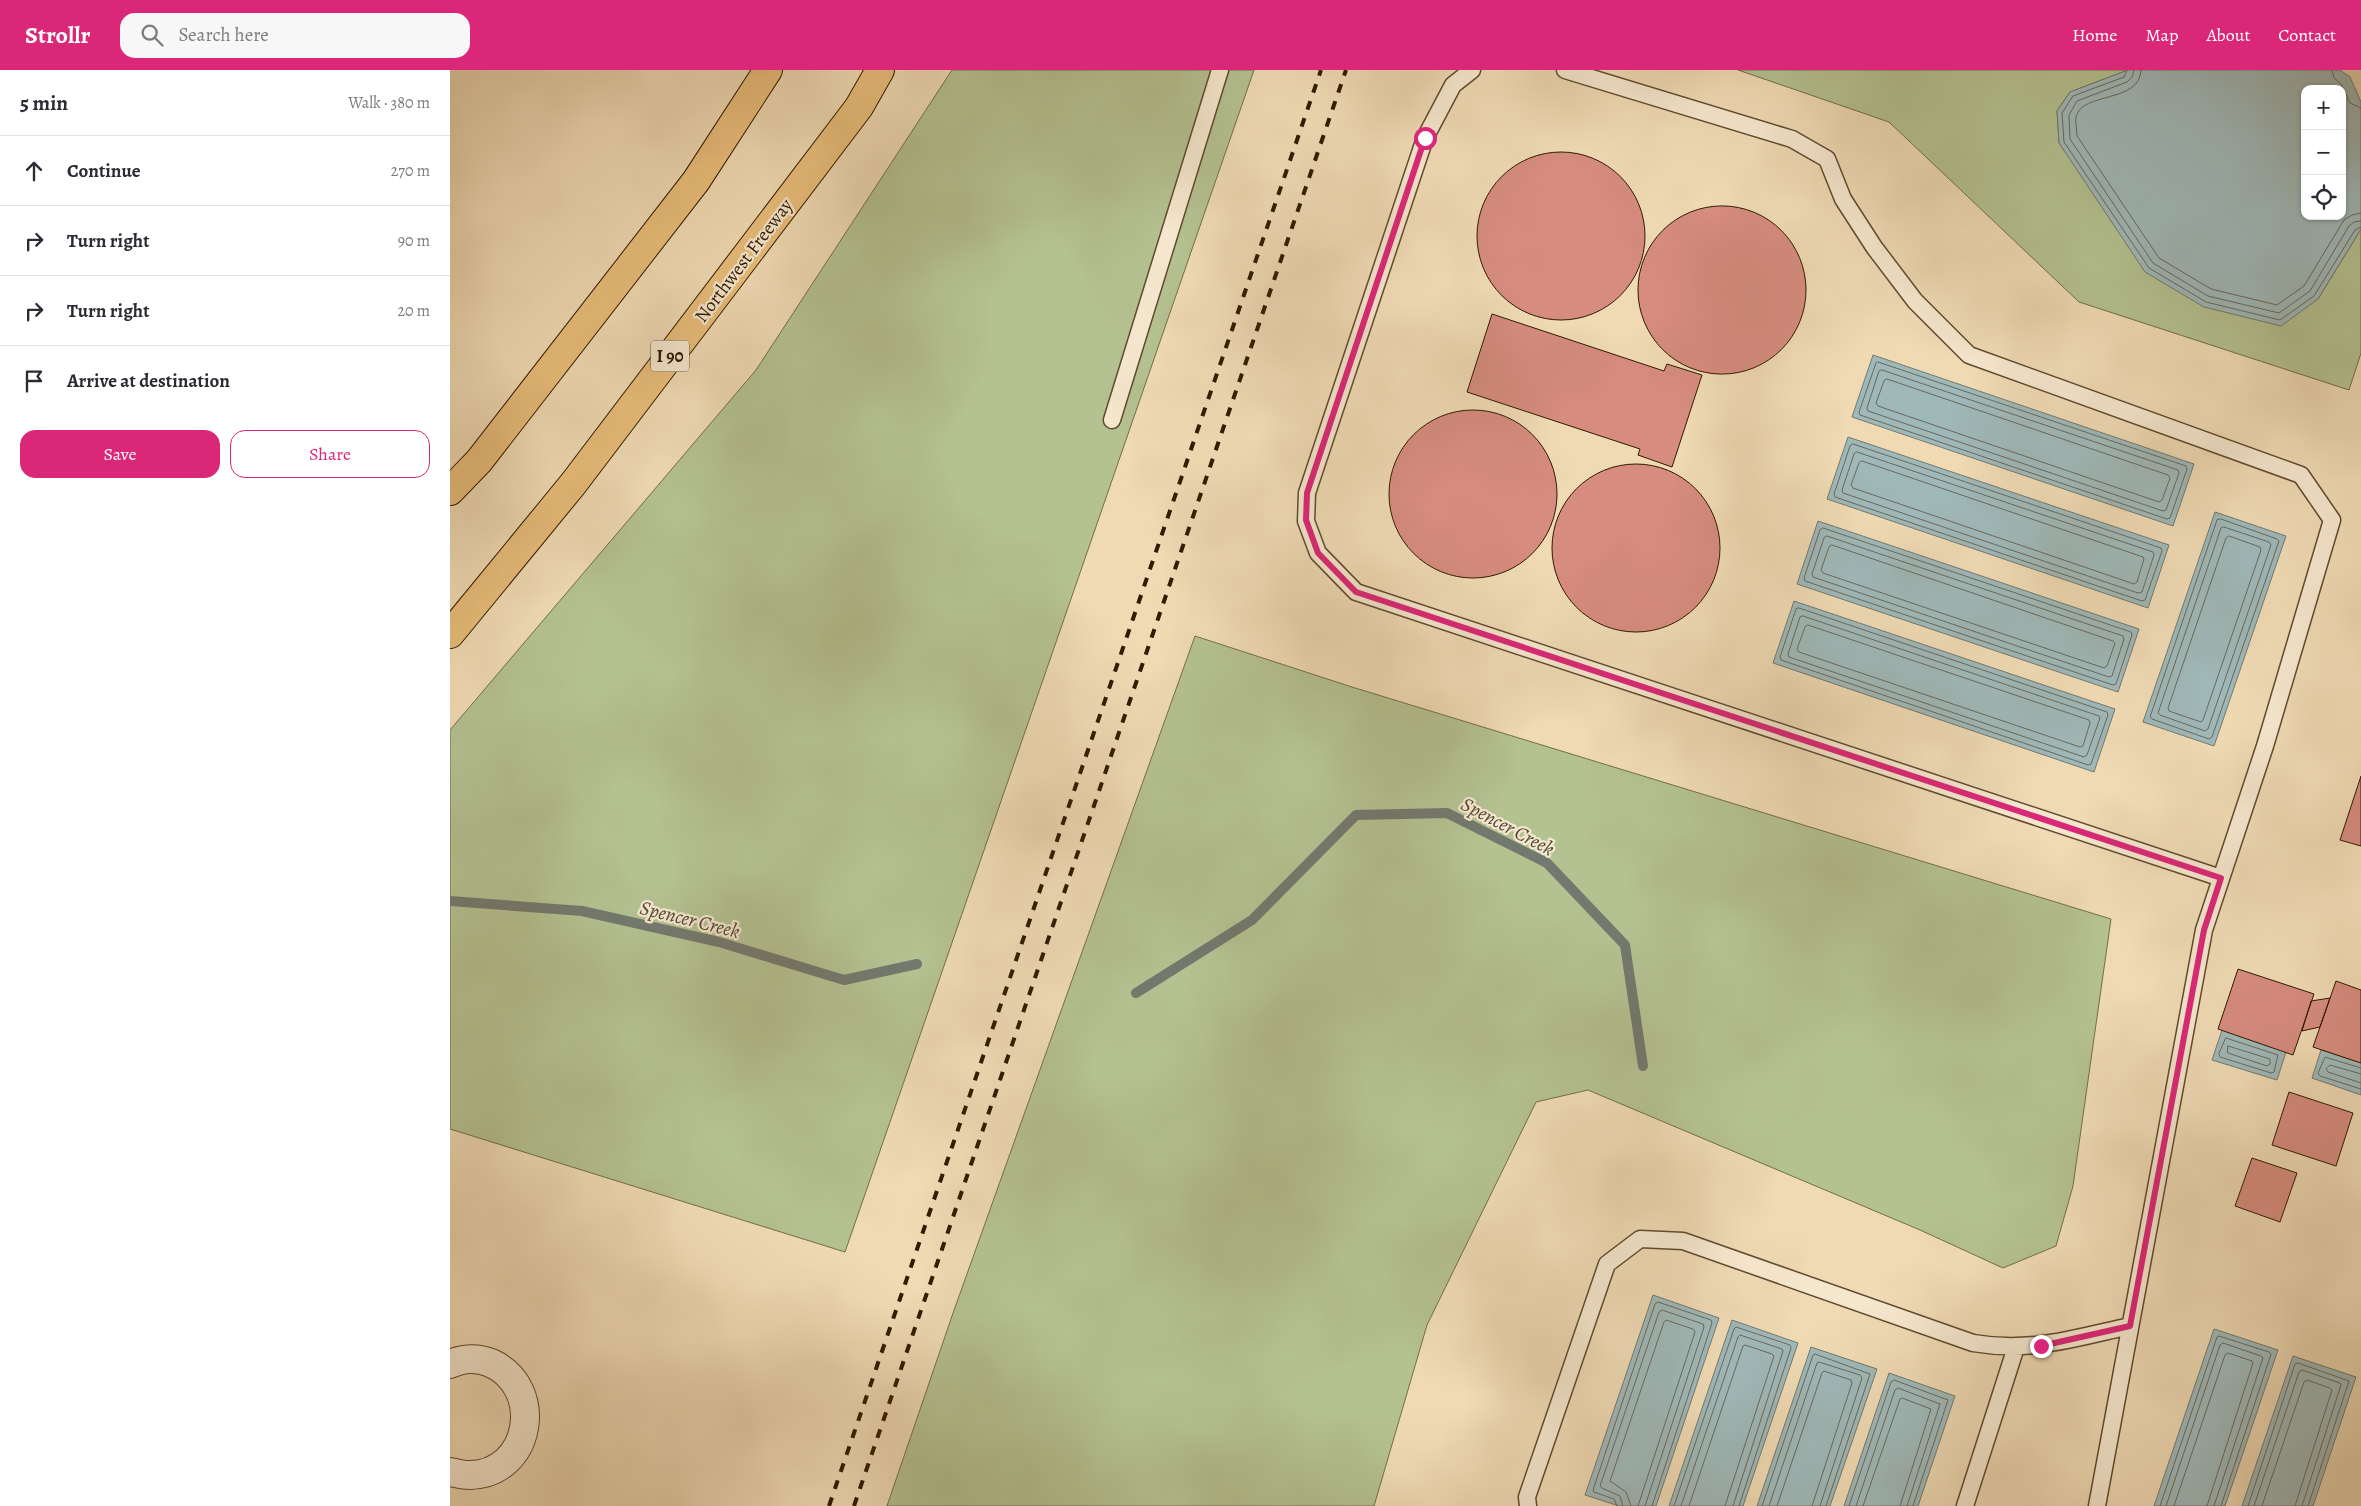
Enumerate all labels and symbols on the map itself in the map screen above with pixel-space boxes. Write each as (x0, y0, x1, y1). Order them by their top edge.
route start (1414, 127, 1437, 150)
street label: Northwest Freeway (689, 193, 799, 328)
road number: I 90 (651, 340, 689, 372)
water label: Spencer Creek (1456, 791, 1559, 862)
water label: Spencer Creek (637, 894, 743, 945)
route end (2030, 1335, 2053, 1358)

